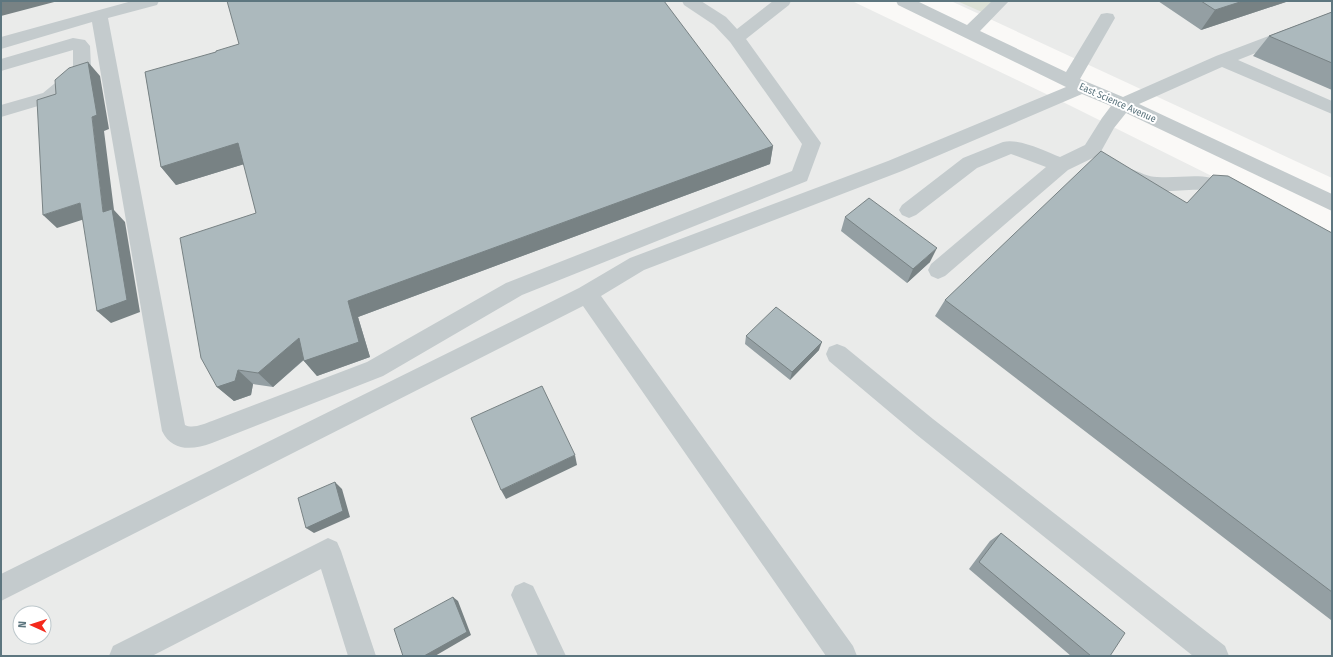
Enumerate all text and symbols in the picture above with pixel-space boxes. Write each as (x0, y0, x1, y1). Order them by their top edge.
street label: East Science Avenue (1077, 81, 1158, 125)
north arrow (12, 605, 52, 645)
text: N (16, 621, 29, 628)

